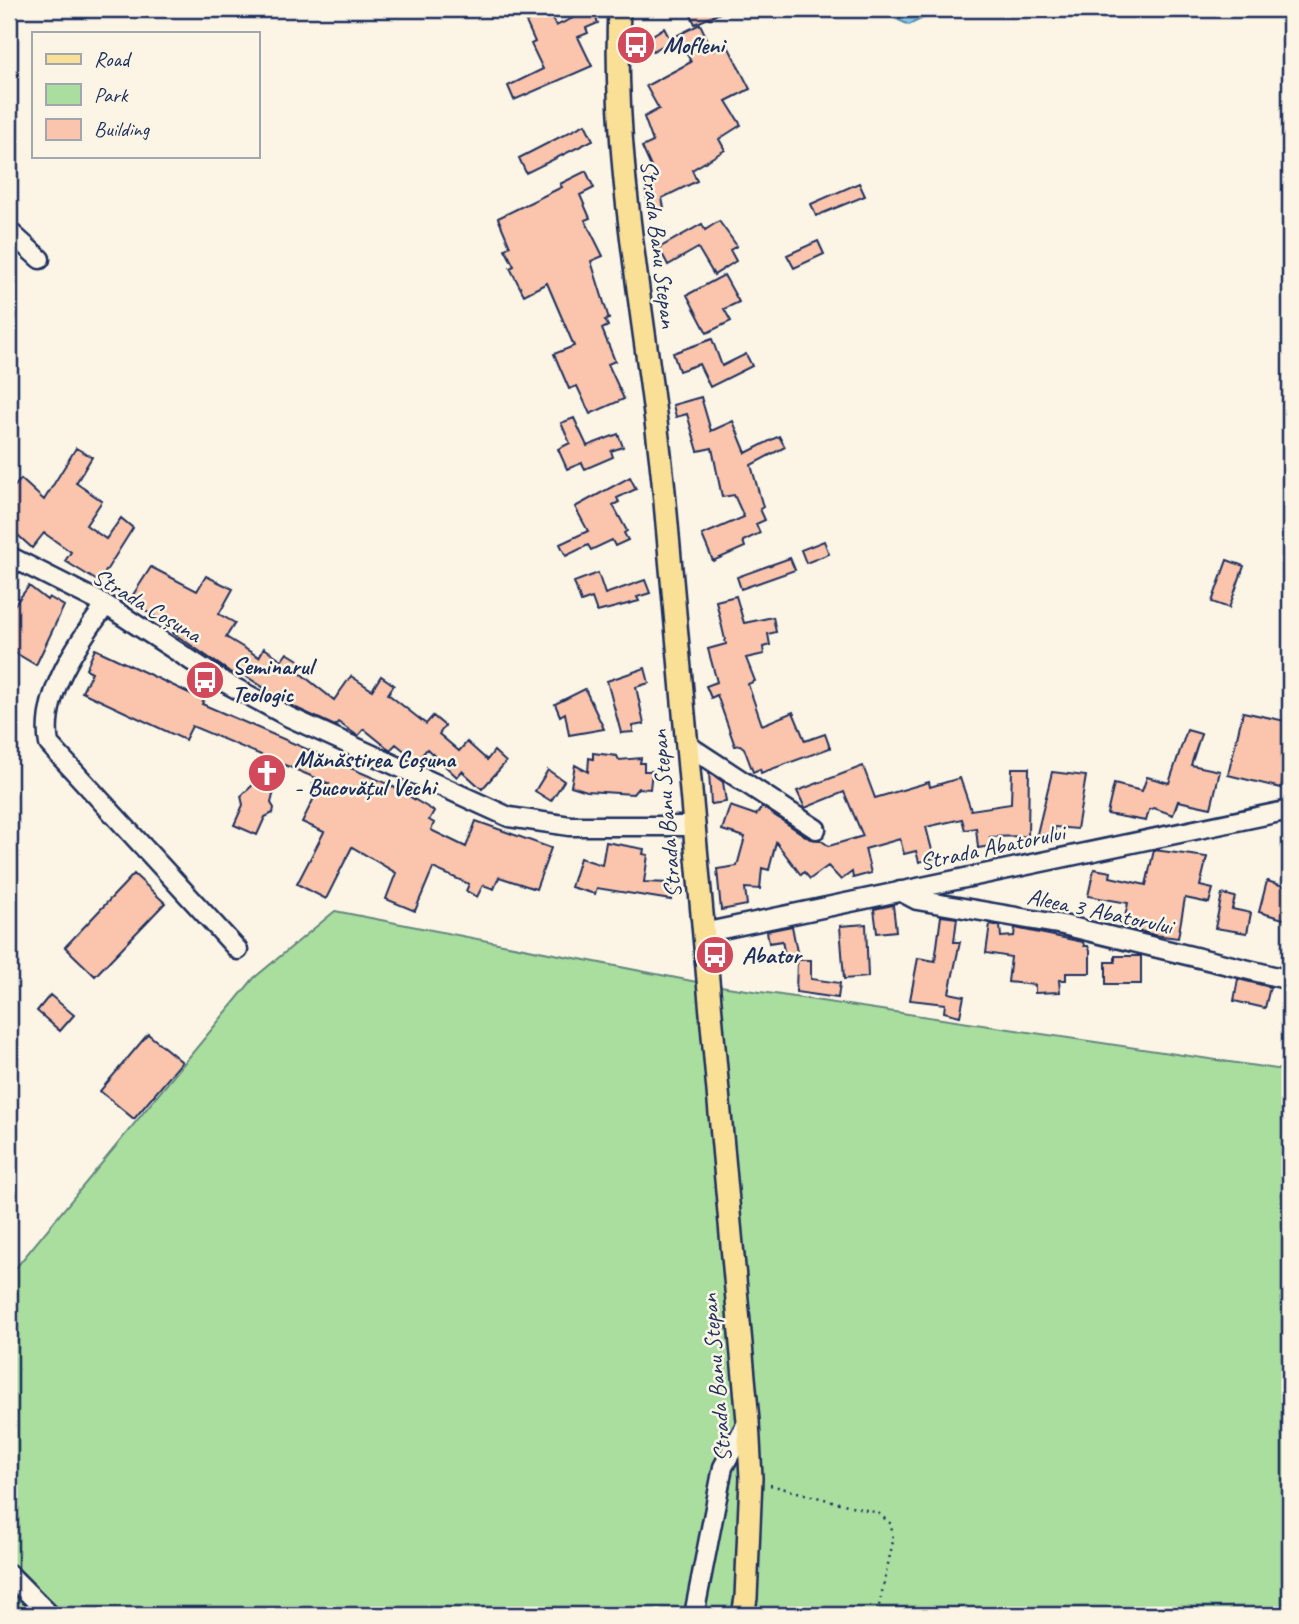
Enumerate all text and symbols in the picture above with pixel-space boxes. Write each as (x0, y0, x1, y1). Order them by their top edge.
bus stop icon: Mofleni (615, 24, 657, 66)
place label: Mofleni (663, 30, 727, 60)
legend (32, 32, 259, 158)
text: Road (94, 46, 133, 72)
text: Park (94, 82, 129, 108)
text: Building (94, 116, 151, 142)
street label: Strada Banu Stepan (634, 158, 684, 331)
street label: Strada Coșuna (87, 561, 208, 650)
place label: Seminarul Teologic (232, 651, 318, 709)
bus stop icon: Seminarul Teologic (184, 659, 226, 701)
street label: Strada Banu Stepan (644, 727, 688, 899)
place label: Mănăstirea Coșuna - Bucovățul Vechi (294, 744, 457, 802)
church icon: Mănăstirea Coșuna - Bucovățul Vechi (246, 752, 288, 794)
street label: Strada Abatorului (917, 816, 1070, 877)
street label: Aleea 3 Abatorului (1024, 881, 1178, 942)
bus stop icon: Abator (694, 934, 736, 976)
place label: Abator (742, 940, 803, 970)
street label: Strada Banu Stepan (694, 1291, 738, 1463)

